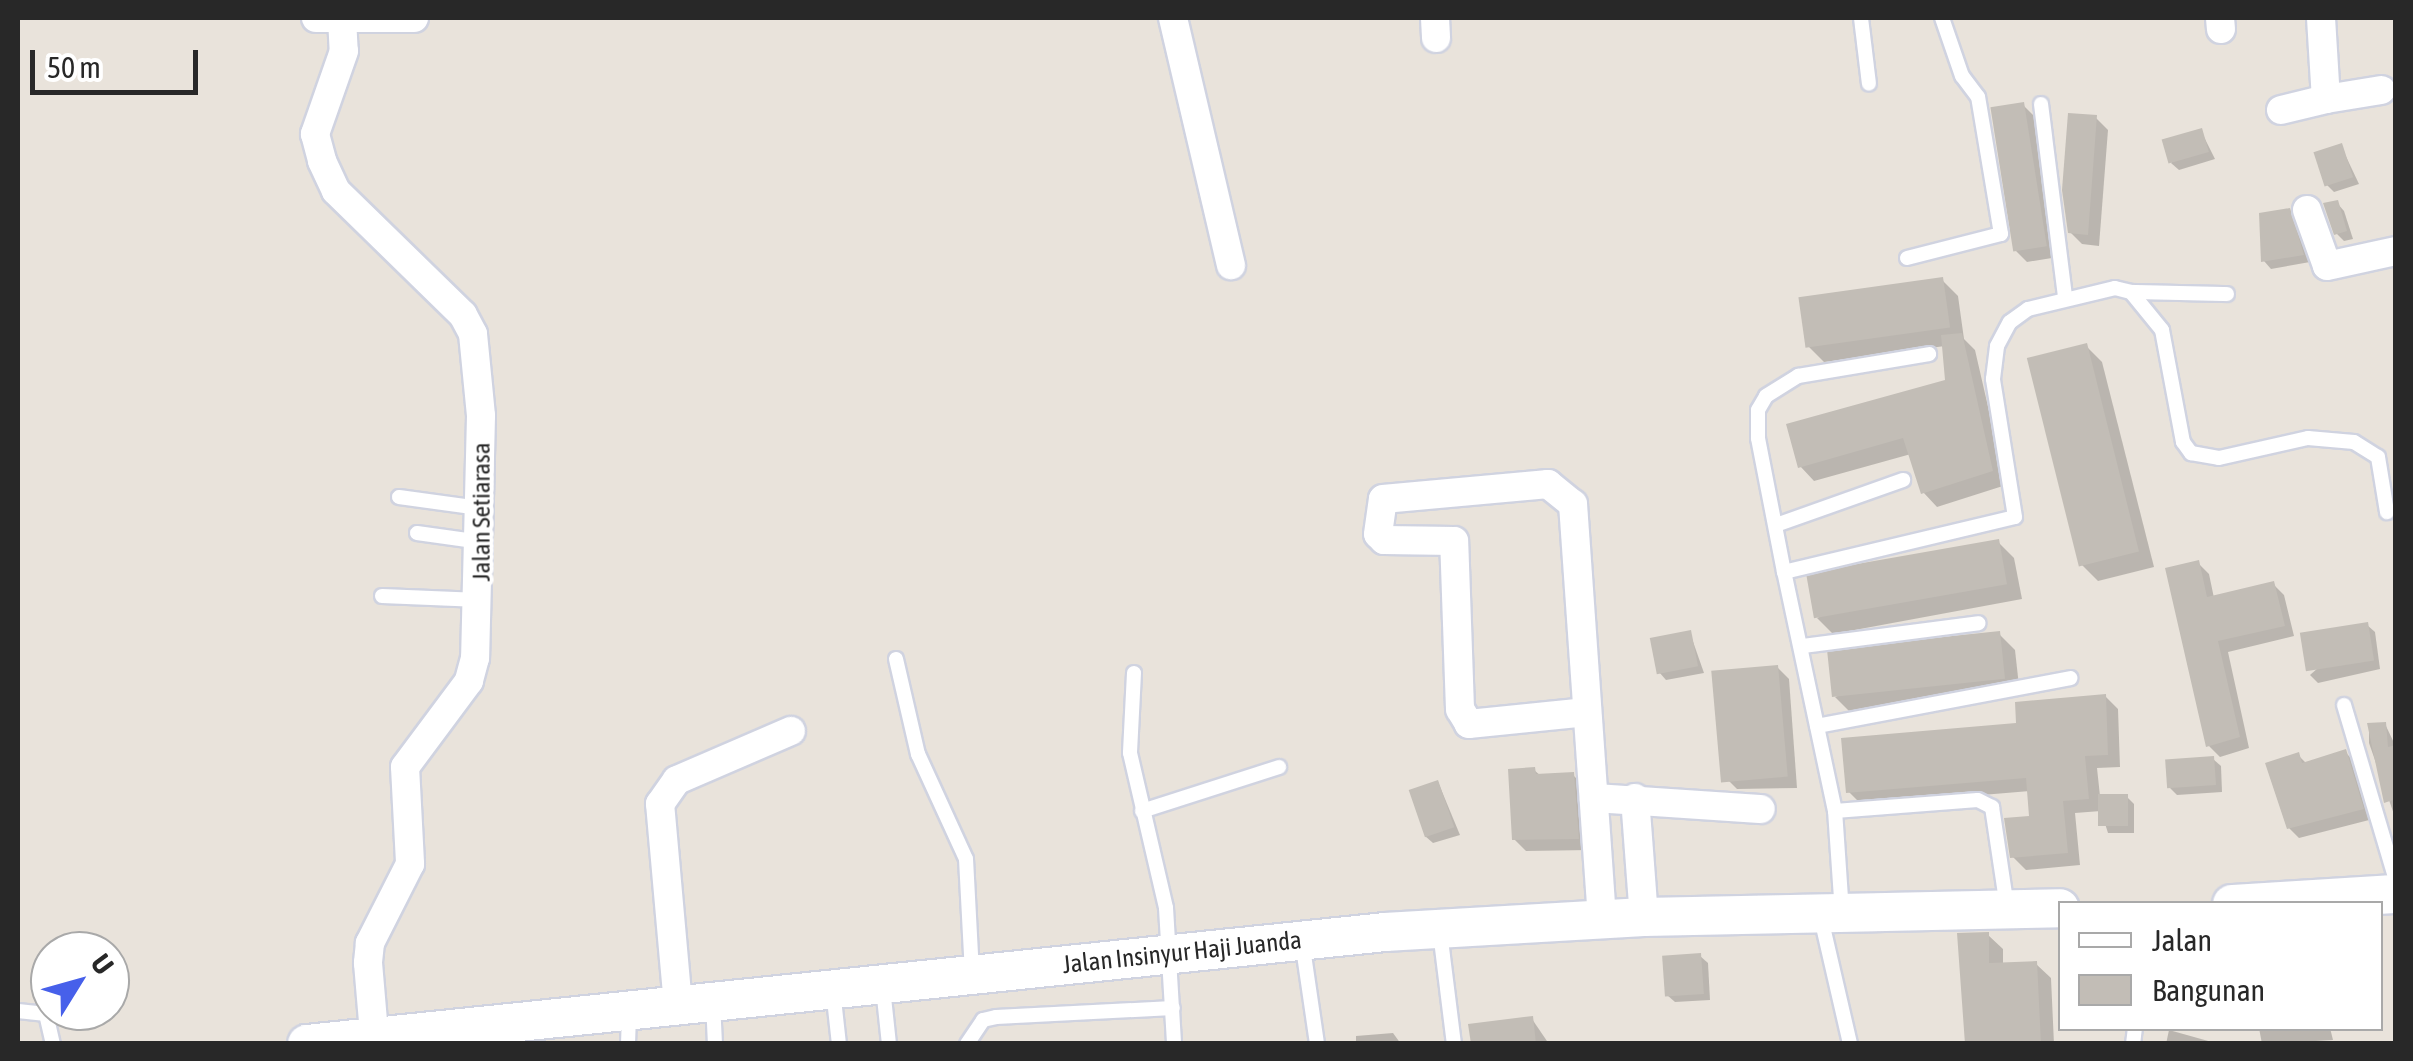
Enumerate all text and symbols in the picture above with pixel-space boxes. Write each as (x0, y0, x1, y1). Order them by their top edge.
scale bar (35, 30, 202, 92)
text: 50 m (47, 50, 101, 84)
street label: Jalan Setiarasa (466, 443, 496, 581)
legend (2058, 901, 2383, 1031)
text: Jalan (2152, 923, 2212, 957)
street label: Jalan Insinyur Haji Juanda (1061, 925, 1303, 979)
north arrow (30, 931, 130, 1031)
text: U (85, 948, 120, 980)
text: Bangunan (2152, 973, 2265, 1007)

